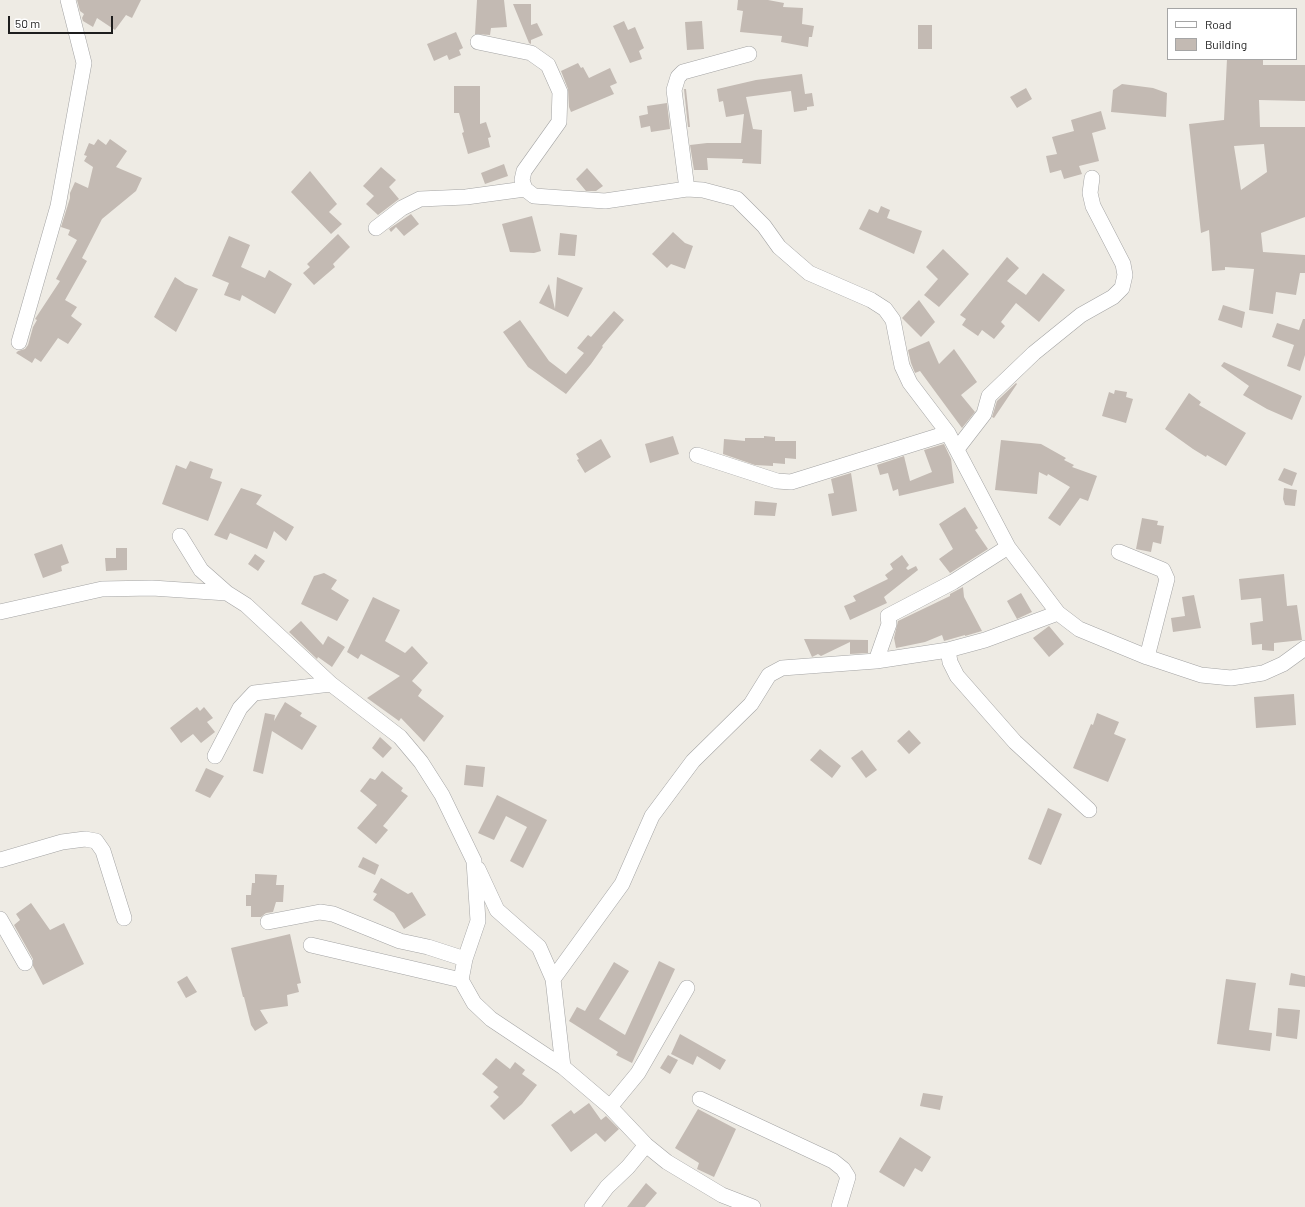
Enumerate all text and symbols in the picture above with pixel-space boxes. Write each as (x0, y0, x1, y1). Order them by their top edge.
scale bar (10, 8, 115, 34)
legend (1167, 8, 1297, 60)
text: 50 m (15, 16, 40, 30)
text: Road (1205, 17, 1232, 31)
text: Building (1205, 37, 1247, 51)

